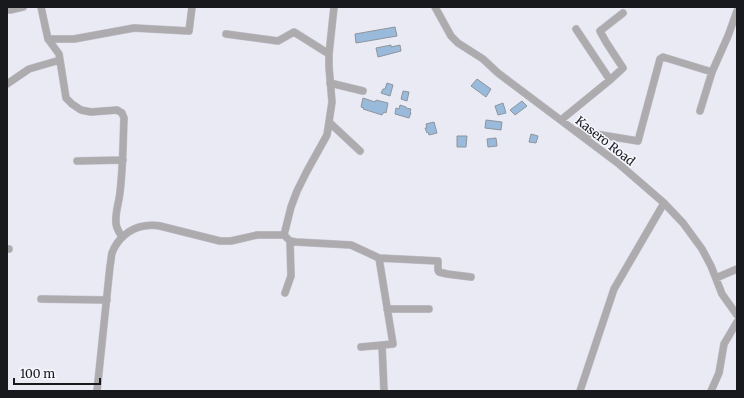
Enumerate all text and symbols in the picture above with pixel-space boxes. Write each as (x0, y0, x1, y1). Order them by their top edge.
street label: Kasero Road (573, 113, 638, 168)
scale bar (14, 360, 100, 386)
text: 100 m (20, 366, 55, 381)

